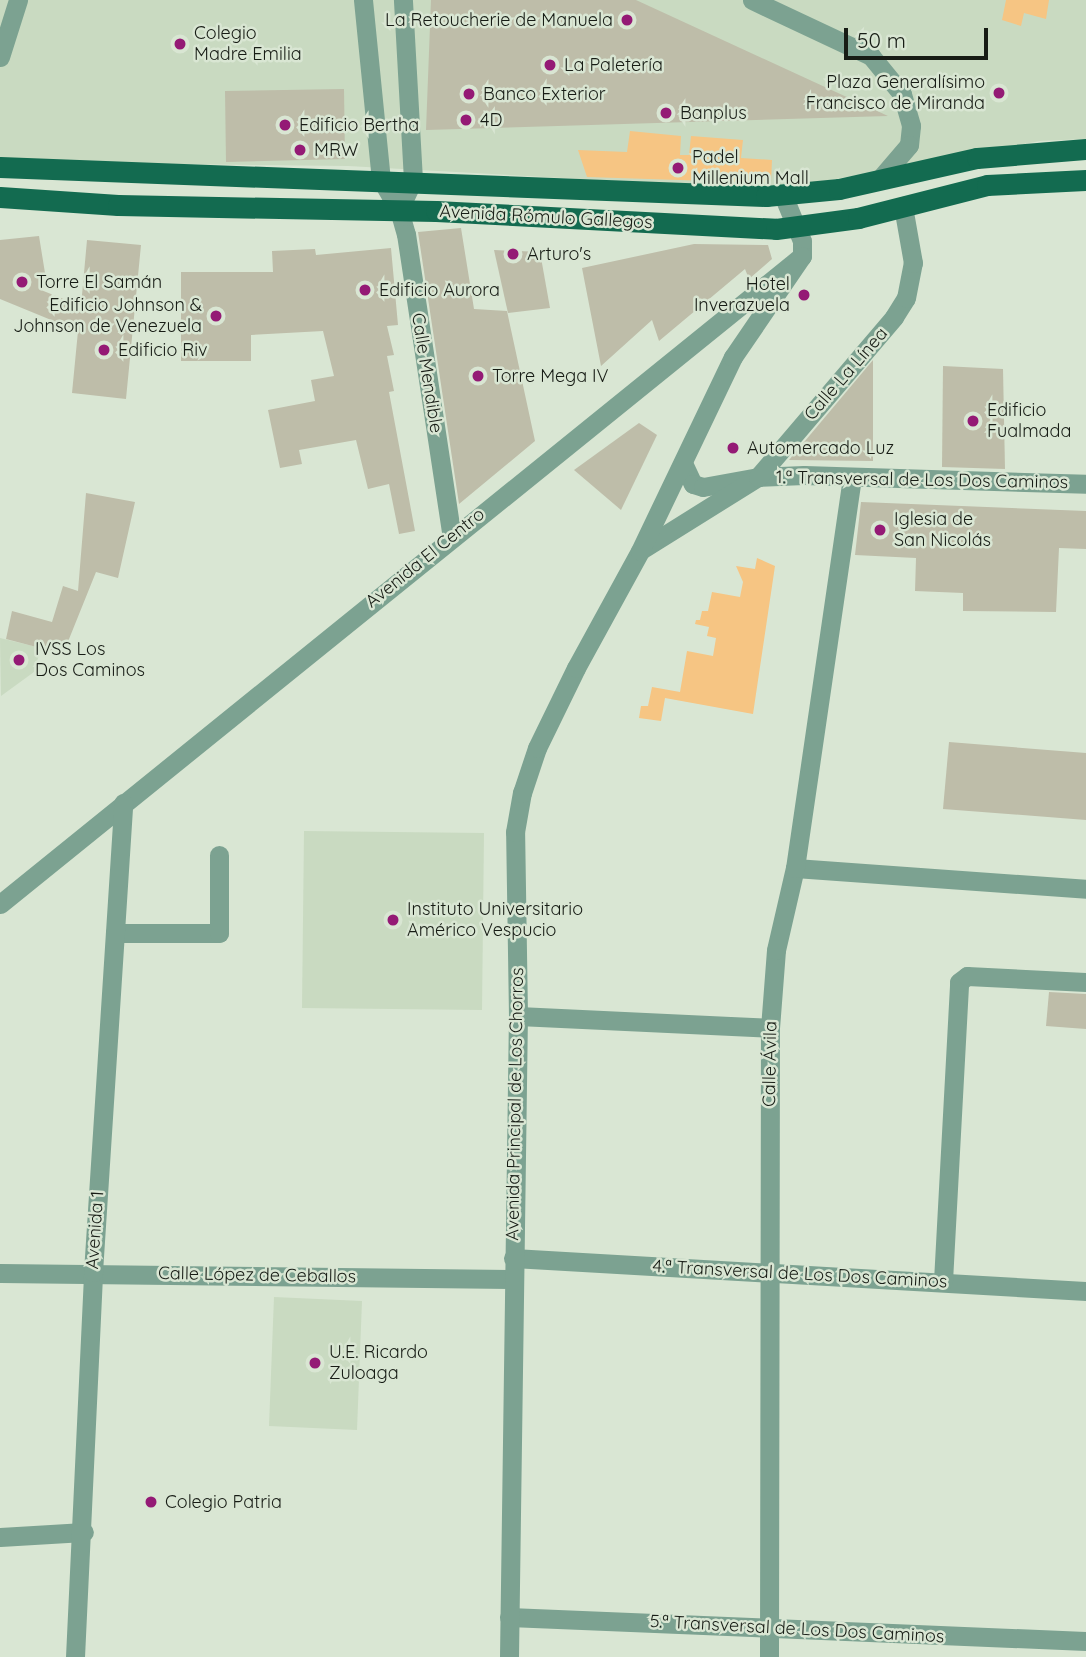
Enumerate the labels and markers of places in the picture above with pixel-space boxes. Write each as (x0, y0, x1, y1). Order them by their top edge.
place label: La Retoucherie de Manuela (385, 9, 613, 31)
marker: La Retoucherie de Manuela (619, 12, 635, 28)
place label: Colegio Madre Emilia (194, 23, 302, 66)
marker: Colegio Madre Emilia (172, 36, 188, 52)
place label: La Paletería (564, 54, 663, 76)
marker: La Paletería (542, 57, 558, 73)
place label: Plaza Generalísimo Francisco de Miranda (806, 72, 985, 114)
place label: Banco Exterior (483, 83, 606, 105)
marker: Plaza Generalísimo Francisco de Miranda (991, 85, 1007, 101)
marker: Banco Exterior (461, 86, 477, 102)
place label: Banplus (680, 102, 747, 124)
marker: Banplus (658, 105, 674, 121)
place label: 4D (480, 109, 502, 131)
marker: 4D (458, 112, 474, 128)
place label: Edificio Bertha (299, 114, 419, 136)
marker: Edificio Bertha (277, 117, 293, 133)
place label: MRW (314, 139, 358, 161)
marker: MRW (292, 142, 308, 158)
place label: Padel Millenium Mall (692, 147, 809, 190)
marker: Padel Millenium Mall (670, 160, 686, 176)
place label: Arturo's (527, 243, 591, 265)
marker: Arturo's (505, 246, 521, 262)
place label: Torre El Samán (36, 271, 162, 293)
marker: Torre El Samán (14, 274, 30, 290)
place label: Hotel Inverazuela (694, 274, 790, 316)
place label: Edificio Aurora (379, 279, 500, 301)
marker: Edificio Aurora (357, 282, 373, 298)
marker: Hotel Inverazuela (796, 287, 812, 303)
place label: Edificio Johnson & Johnson de Venezuela (13, 295, 202, 338)
marker: Edificio Johnson & Johnson de Venezuela (208, 308, 224, 324)
place label: Edificio Riv (118, 339, 208, 361)
marker: Edificio Riv (96, 342, 112, 358)
place label: Torre Mega IV (492, 365, 609, 387)
marker: Torre Mega IV (470, 368, 486, 384)
place label: Edificio Fualmada (987, 400, 1071, 442)
marker: Edificio Fualmada (965, 413, 981, 429)
place label: Automercado Luz (747, 437, 894, 459)
marker: Automercado Luz (725, 440, 741, 456)
place label: Iglesia de San Nicolás (894, 509, 991, 552)
marker: Iglesia de San Nicolás (872, 522, 888, 538)
place label: IVSS Los Dos Caminos (35, 639, 145, 682)
marker: IVSS Los Dos Caminos (9, 650, 29, 670)
place label: Instituto Universitario Américo Vespucio (407, 899, 583, 942)
marker: Instituto Universitario Américo Vespucio (385, 912, 401, 928)
place label: U.E. Ricardo Zuloaga (329, 1342, 428, 1384)
marker: U.E. Ricardo Zuloaga (307, 1355, 323, 1371)
place label: Colegio Patria (165, 1491, 282, 1513)
marker: Colegio Patria (143, 1494, 159, 1510)

